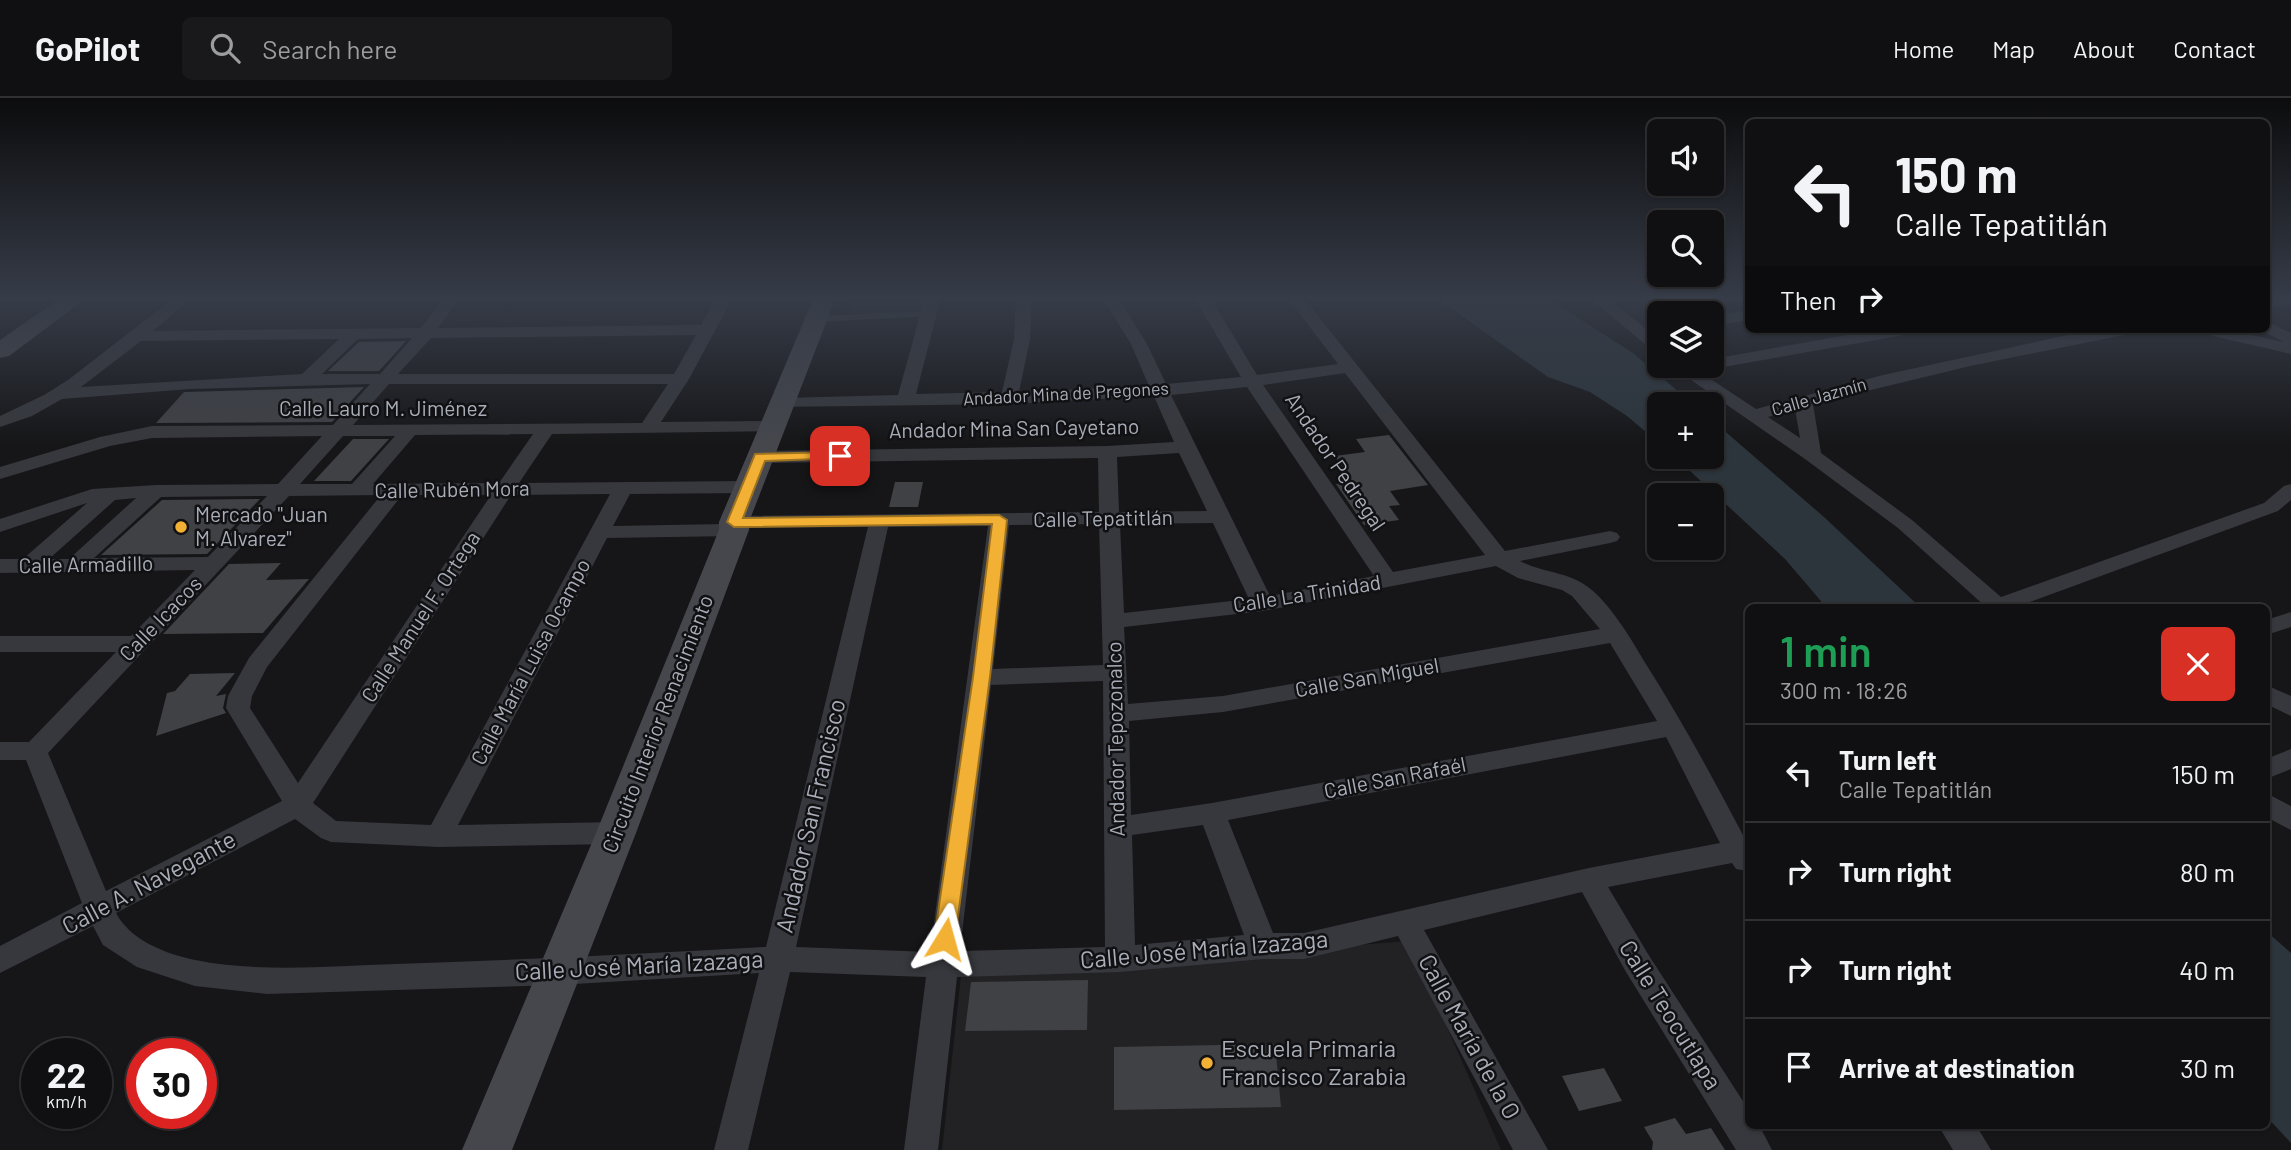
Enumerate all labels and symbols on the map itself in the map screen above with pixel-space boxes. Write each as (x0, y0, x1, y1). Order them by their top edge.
street label: Calle Jazmín (1769, 372, 1869, 420)
street label: Andador Mina de Pregones (962, 377, 1169, 409)
street label: Andador Pedregal (1281, 387, 1392, 535)
street label: Calle Lauro M. Jiménez (279, 395, 487, 420)
street label: Andador Mina San Cayetano (889, 413, 1139, 442)
pin (810, 426, 870, 486)
street label: Calle Rubén Mora (374, 475, 530, 502)
place label: Mercado "Juan M. Alvarez" (195, 501, 328, 550)
street label: Calle Tepatitlán (1033, 504, 1173, 531)
marker: Mercado "Juan M. Alvarez" (173, 519, 189, 535)
street label: Calle Manuel F. Ortega (355, 526, 484, 706)
street label: Calle Armadillo (18, 550, 154, 577)
street label: Calle María Luisa Ocampo (465, 554, 595, 769)
street label: Calle La Trinidad (1231, 568, 1383, 617)
street label: Calle Icacos (113, 570, 206, 665)
street label: Circuito Interior Renacimiento (596, 591, 717, 856)
street label: Andador Tepozonalco (1100, 641, 1129, 837)
street label: Calle San Miguel (1293, 652, 1441, 701)
street label: Andador San Francisco (769, 696, 851, 935)
street label: Calle San Rafaél (1322, 750, 1468, 803)
street label: Calle A. Navegante (56, 824, 240, 940)
position arrow (908, 902, 982, 976)
street label: Calle José María Izazaga (1079, 923, 1329, 974)
street label: Calle Teocutlapa (1614, 934, 1729, 1094)
street label: Calle José María Izazaga (514, 944, 764, 985)
street label: Calle María de la O (1413, 949, 1528, 1124)
place label: Escuela Primaria Francisco Zarabia (1221, 1033, 1406, 1090)
speed limit sign: 30 (126, 1038, 217, 1129)
marker: Escuela Primaria Francisco Zarabia (1199, 1055, 1215, 1071)

